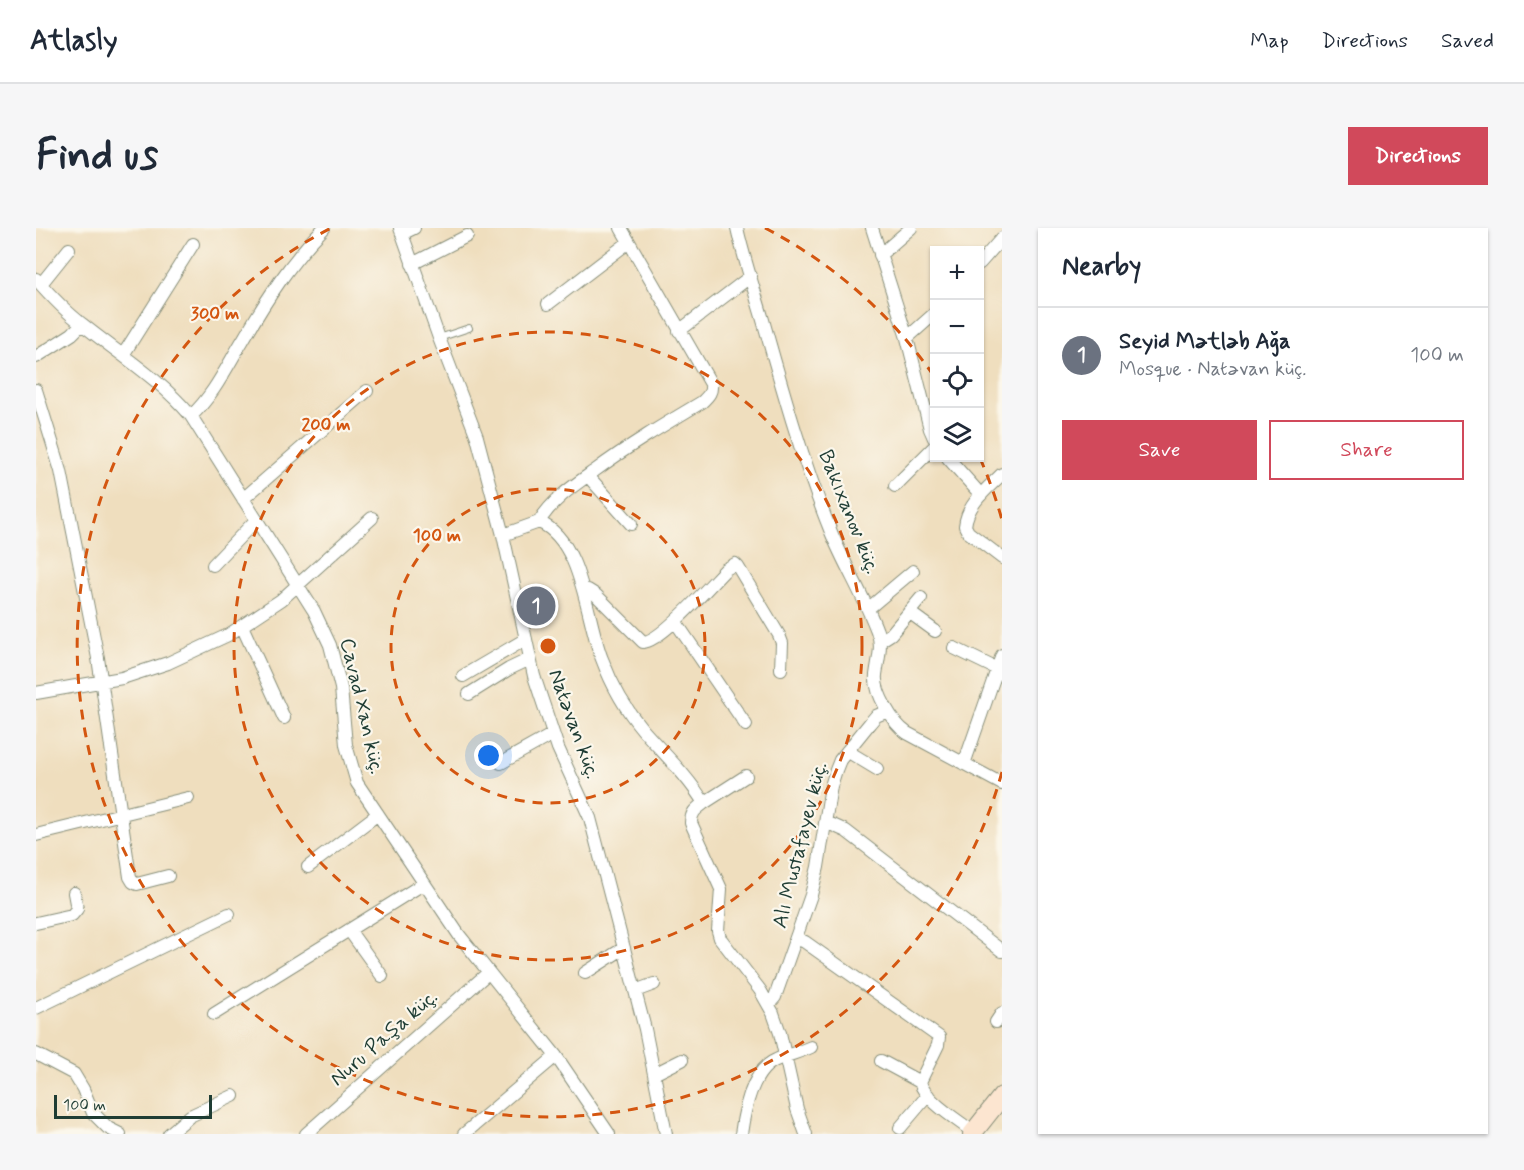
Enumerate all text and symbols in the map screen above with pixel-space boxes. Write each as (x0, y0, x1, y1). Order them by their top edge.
text: Atlasly (30, 23, 118, 60)
text: Map (1250, 27, 1289, 55)
text: Directions (1322, 27, 1408, 55)
text: Saved (1441, 27, 1494, 55)
button: Directions (1348, 127, 1488, 185)
text: Find us (36, 129, 158, 184)
map controls (930, 246, 984, 462)
button: + (930, 246, 984, 300)
text: Nearby (1062, 250, 1141, 284)
button: − (930, 300, 984, 354)
text: 300 m (191, 302, 239, 326)
text: Seyid Mətləb Ağa (1119, 328, 1291, 356)
text: 1 (1077, 342, 1086, 369)
text: 100 m (1410, 342, 1464, 369)
button: locate (930, 354, 984, 408)
text: Mosque · Natəvan küç. (1119, 356, 1306, 383)
button: layers (930, 408, 984, 462)
text: 200 m (301, 413, 351, 437)
button: Save (1062, 420, 1257, 480)
button: Share (1269, 420, 1464, 480)
street label: Bakıxanov küç. (811, 446, 887, 578)
text: 100 m (413, 524, 461, 548)
pin: 1 (516, 584, 556, 628)
street label: Cavad Xan küç. (333, 635, 391, 777)
centre of rings (538, 636, 558, 656)
street label: Natəvan küç. (541, 665, 607, 783)
your location (474, 741, 503, 770)
street label: Alı Mustafayev küç. (766, 759, 834, 931)
street label: Nuru Paşa küç. (324, 983, 444, 1093)
scale bar (54, 1092, 212, 1120)
text: 100 m (63, 1095, 106, 1116)

